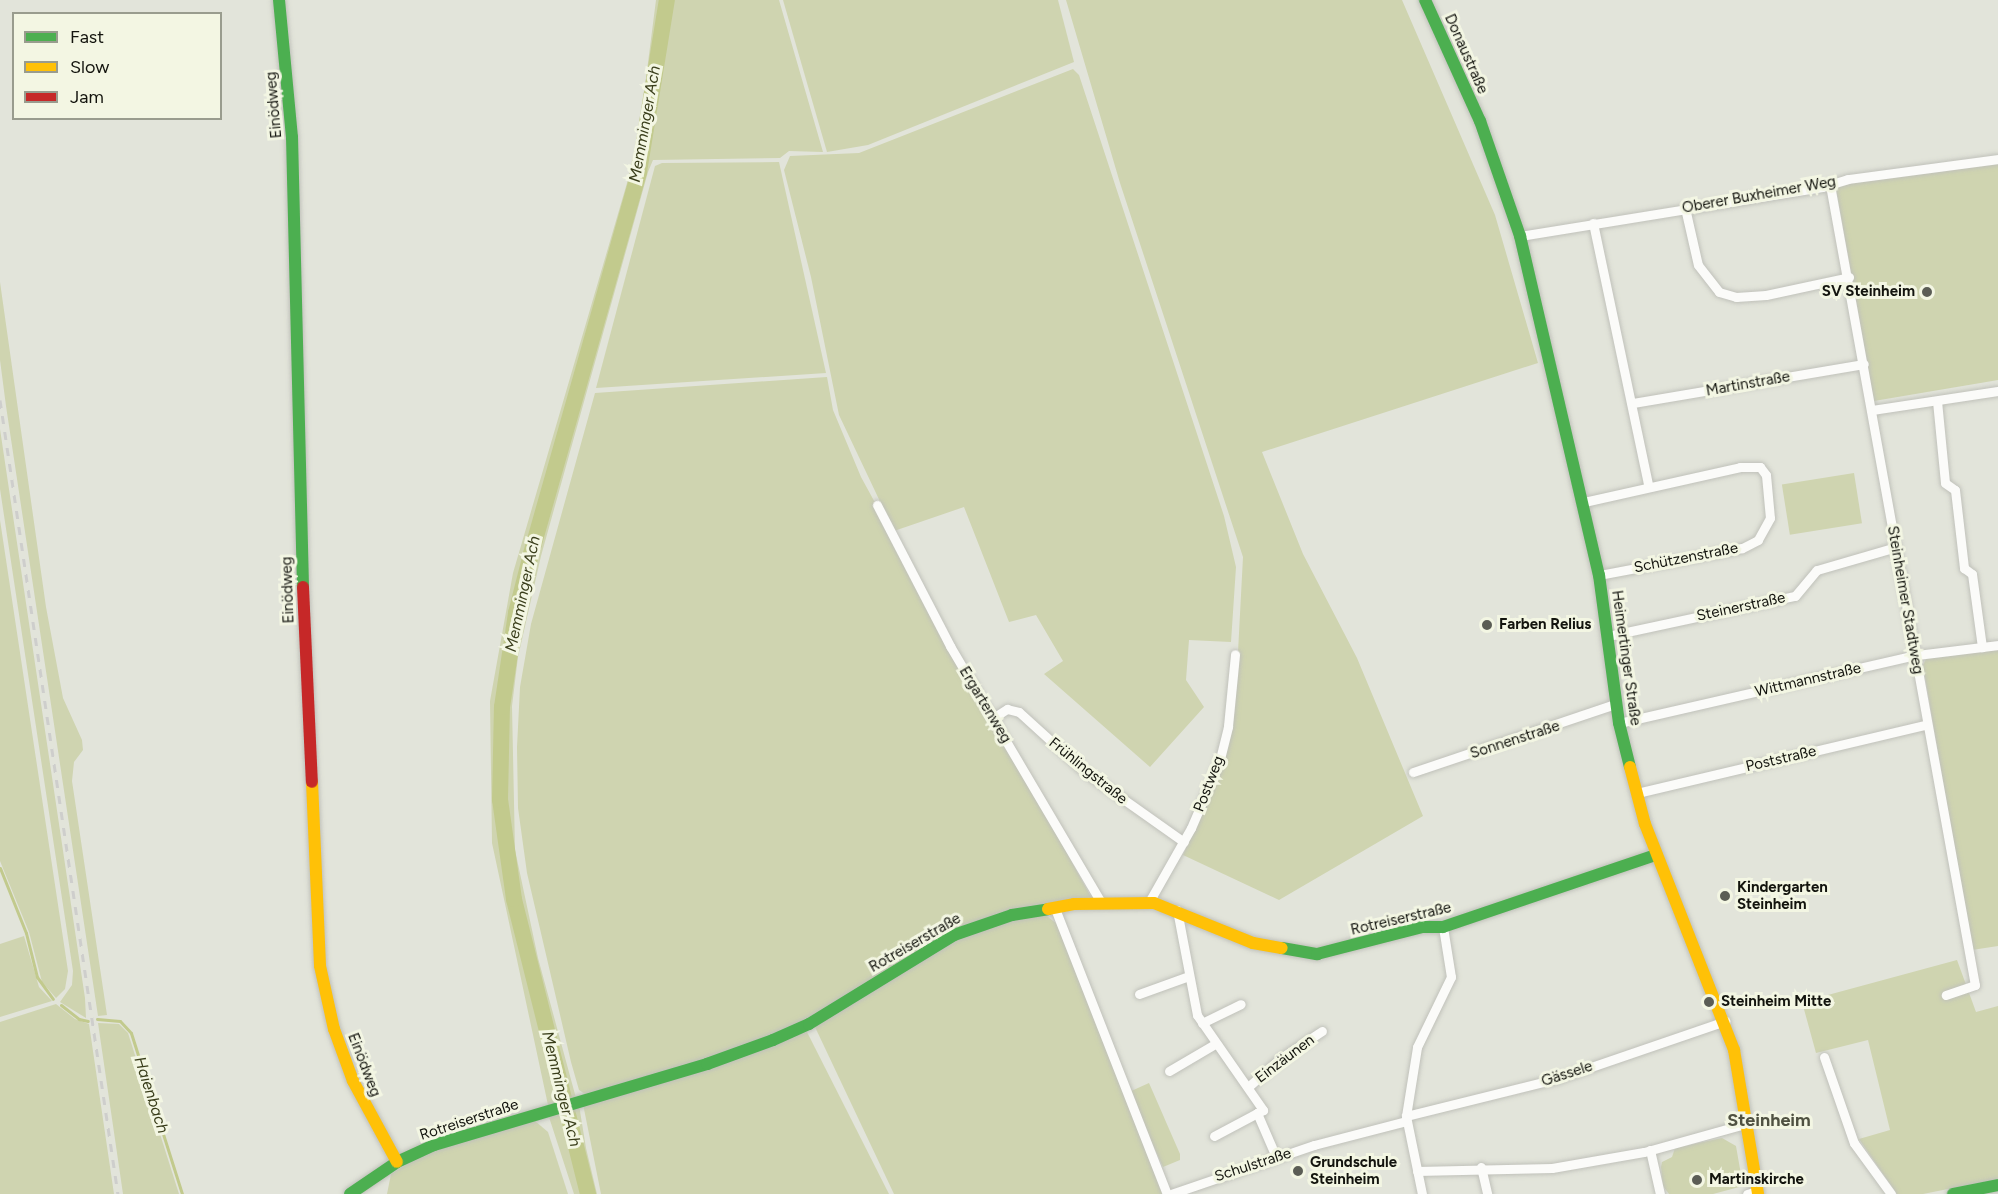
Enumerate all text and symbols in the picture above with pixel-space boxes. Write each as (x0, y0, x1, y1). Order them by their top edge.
street label: Donaustraße (1440, 11, 1492, 97)
legend (12, 12, 222, 120)
text: Fast (70, 26, 104, 48)
text: Slow (70, 56, 109, 78)
water label: Memminger Ach (625, 64, 665, 184)
street label: Einödweg (262, 71, 286, 139)
text: Jam (70, 86, 104, 108)
street label: Oberer Buxheimer Weg (1681, 173, 1837, 217)
place label: SV Steinheim (1822, 283, 1915, 301)
marker: SV Steinheim (1920, 285, 1934, 299)
street label: Martinstraße (1705, 368, 1791, 400)
street label: Steinheimer Stadtweg (1883, 524, 1927, 676)
water label: Memminger Ach (501, 534, 545, 654)
street label: Schützenstraße (1632, 539, 1740, 577)
street label: Einödweg (278, 556, 298, 624)
street label: Heimertinger Straße (1608, 589, 1644, 727)
street label: Steinerstraße (1695, 589, 1787, 625)
place label: Farben Relius (1499, 616, 1591, 634)
marker: Farben Relius (1480, 618, 1494, 632)
street label: Wittmannstraße (1753, 659, 1863, 701)
street label: Ergartenweg (955, 663, 1015, 747)
street label: Sonnenstraße (1468, 717, 1562, 763)
street label: Frühlingstraße (1045, 734, 1131, 808)
street label: Poststraße (1744, 742, 1818, 776)
street label: Postweg (1190, 753, 1228, 815)
place label: Kindergarten Steinheim (1737, 878, 1828, 913)
marker: Kindergarten Steinheim (1718, 889, 1732, 903)
street label: Rotreiserstraße (1349, 899, 1453, 939)
street label: Rotreiserstraße (866, 910, 964, 976)
place label: Steinheim Mitte (1721, 993, 1831, 1011)
marker: Steinheim Mitte (1702, 995, 1716, 1009)
water label: Memminger Ach (537, 1029, 585, 1149)
street label: Einödweg (344, 1031, 384, 1099)
street label: Einzäunen (1252, 1031, 1318, 1087)
water label: Haienbach (130, 1054, 172, 1136)
street label: Gässele (1539, 1057, 1595, 1091)
street label: Rotreiserstraße (417, 1096, 521, 1144)
district label: Steinheim (1727, 1109, 1811, 1131)
street label: Schulstraße (1212, 1144, 1294, 1186)
place label: Grundschule Steinheim (1310, 1153, 1397, 1188)
marker: Grundschule Steinheim (1291, 1164, 1305, 1178)
place label: Martinskirche (1709, 1171, 1804, 1189)
marker: Martinskirche (1690, 1173, 1704, 1187)

